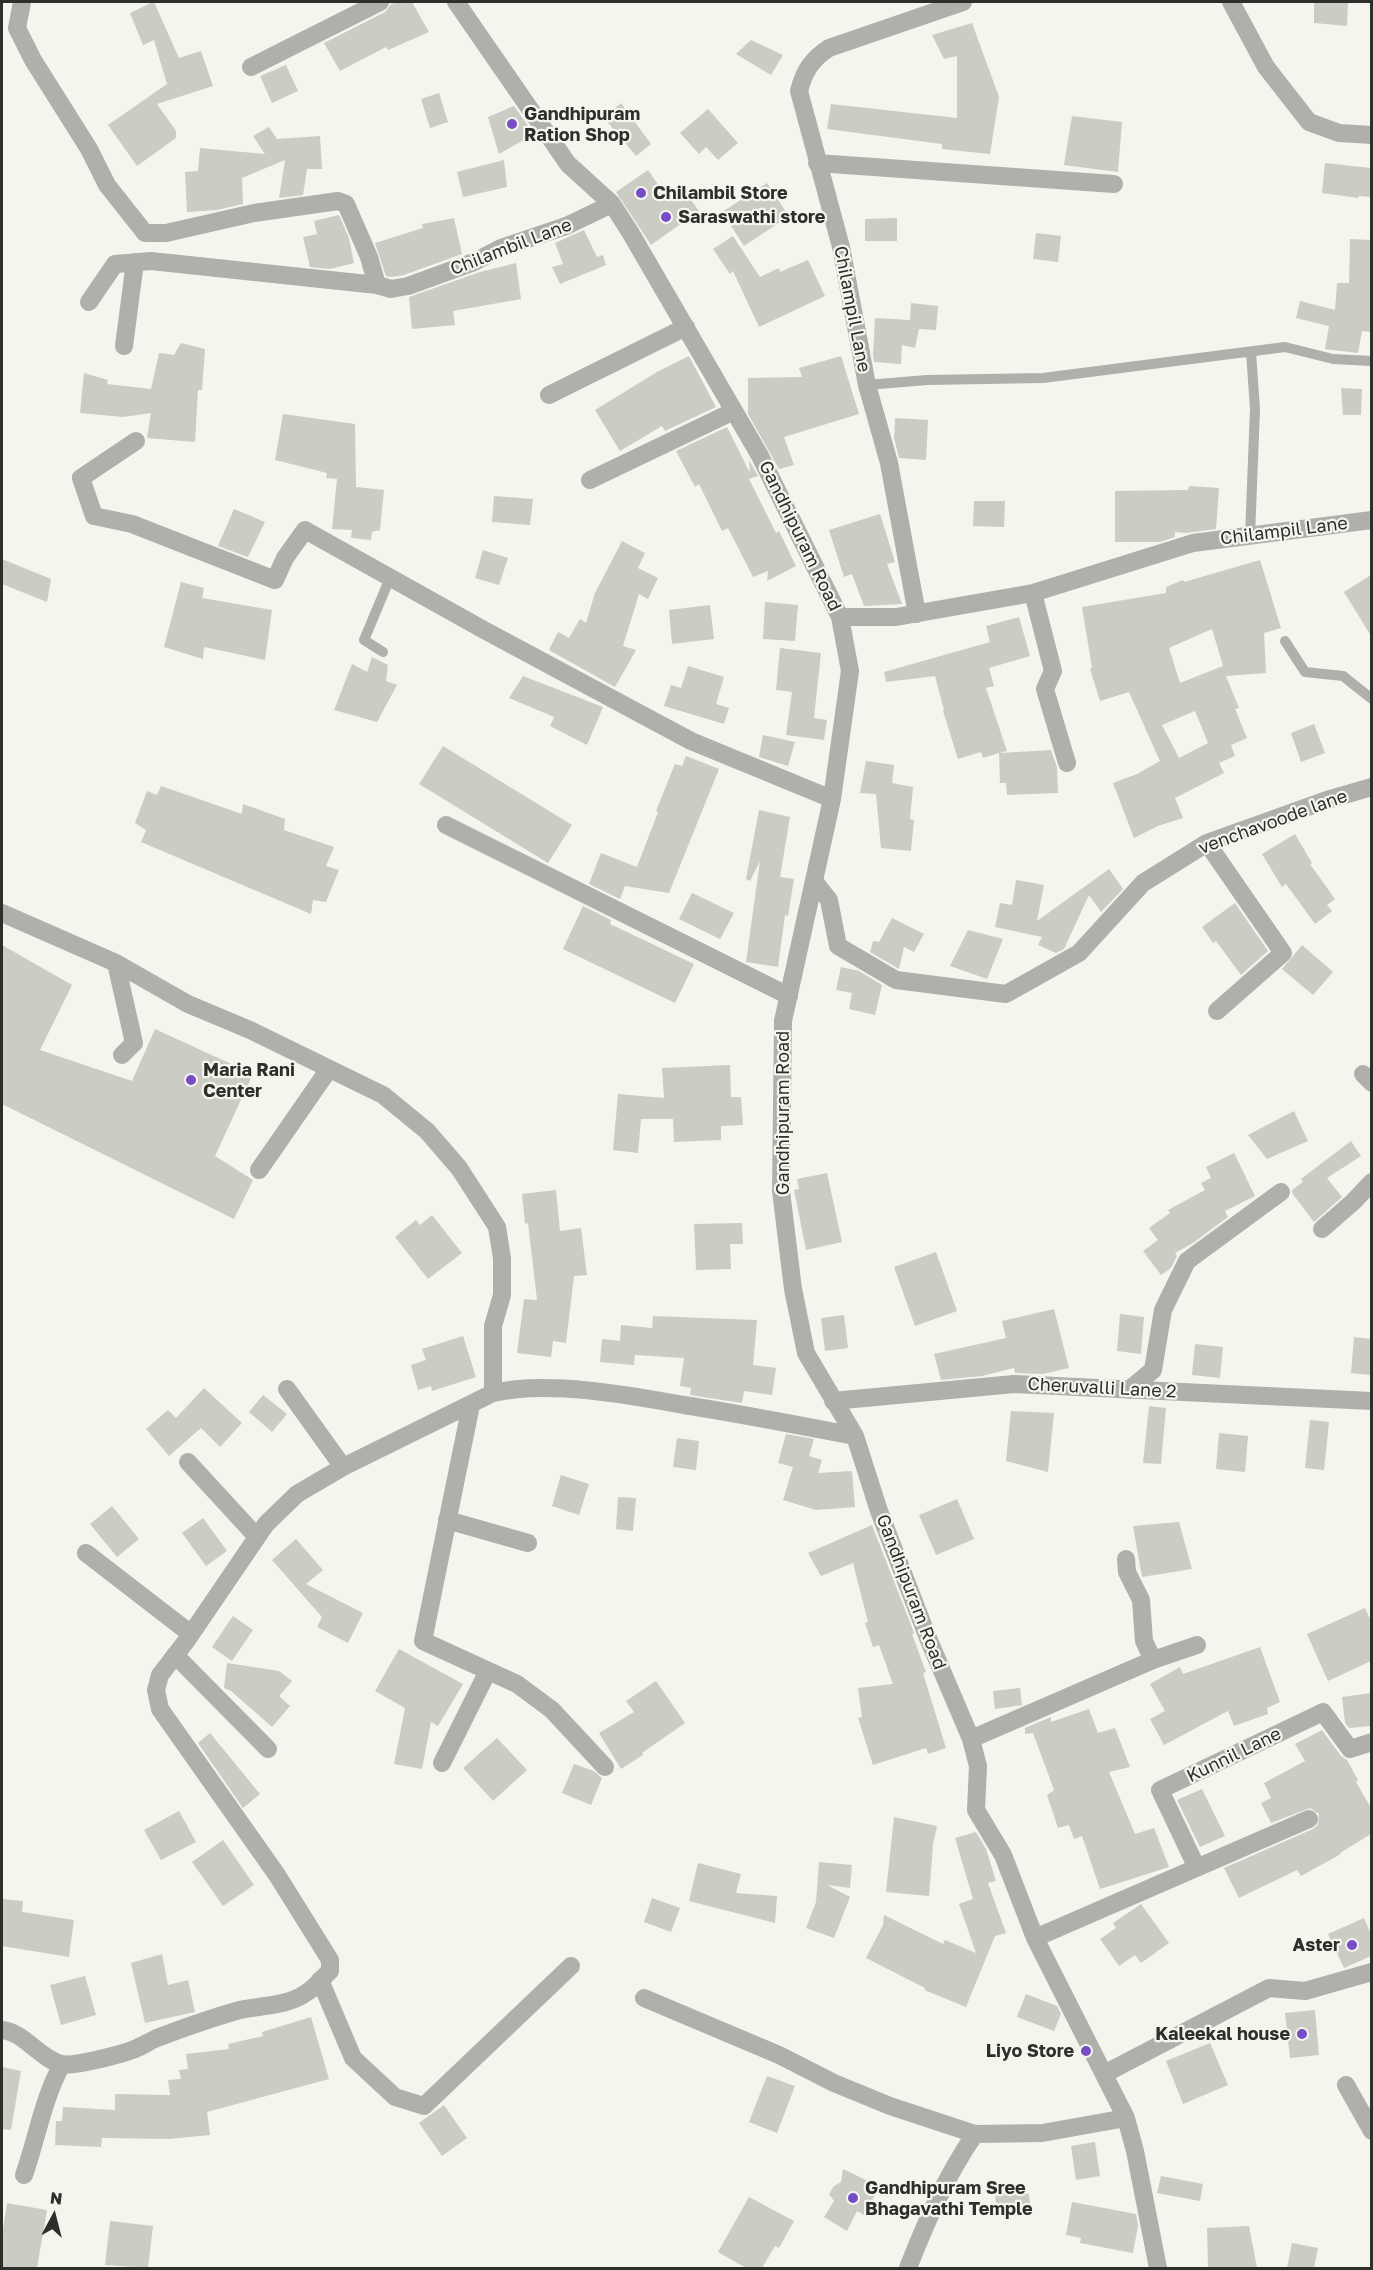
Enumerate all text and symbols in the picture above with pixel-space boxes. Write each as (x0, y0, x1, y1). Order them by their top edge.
place label: Gandhipuram Ration Shop (524, 103, 640, 146)
marker: Gandhipuram Ration Shop (505, 117, 519, 131)
place label: Chilambil Store (653, 182, 788, 204)
marker: Chilambil Store (634, 186, 648, 200)
place label: Saraswathi store (678, 206, 825, 228)
marker: Saraswathi store (659, 210, 673, 224)
street label: Chilambil Lane (447, 214, 575, 280)
street label: Chilampil Lane (829, 244, 875, 374)
street label: Gandhipuram Road (754, 457, 846, 615)
street label: Chilampil Lane (1219, 512, 1349, 550)
street label: venchavoode lane (1196, 785, 1350, 859)
street label: Gandhipuram Road (772, 1031, 794, 1195)
place label: Maria Rani Center (203, 1059, 295, 1102)
marker: Maria Rani Center (184, 1073, 198, 1087)
street label: Cheruvalli Lane 2 (1027, 1373, 1177, 1403)
street label: Gandhipuram Road (871, 1511, 951, 1673)
street label: Kunnil Lane (1183, 1723, 1285, 1787)
place label: Aster (1292, 1934, 1340, 1956)
marker: Aster (1345, 1938, 1359, 1952)
place label: Kaleekal house (1155, 2023, 1290, 2045)
marker: Kaleekal house (1295, 2027, 1309, 2041)
place label: Liyo Store (986, 2040, 1074, 2062)
marker: Liyo Store (1079, 2044, 1093, 2058)
place label: Gandhipuram Sree Bhagavathi Temple (865, 2177, 1033, 2220)
north arrow (24, 2186, 84, 2246)
text: N (49, 2187, 63, 2209)
marker: Gandhipuram Sree Bhagavathi Temple (846, 2191, 860, 2205)

